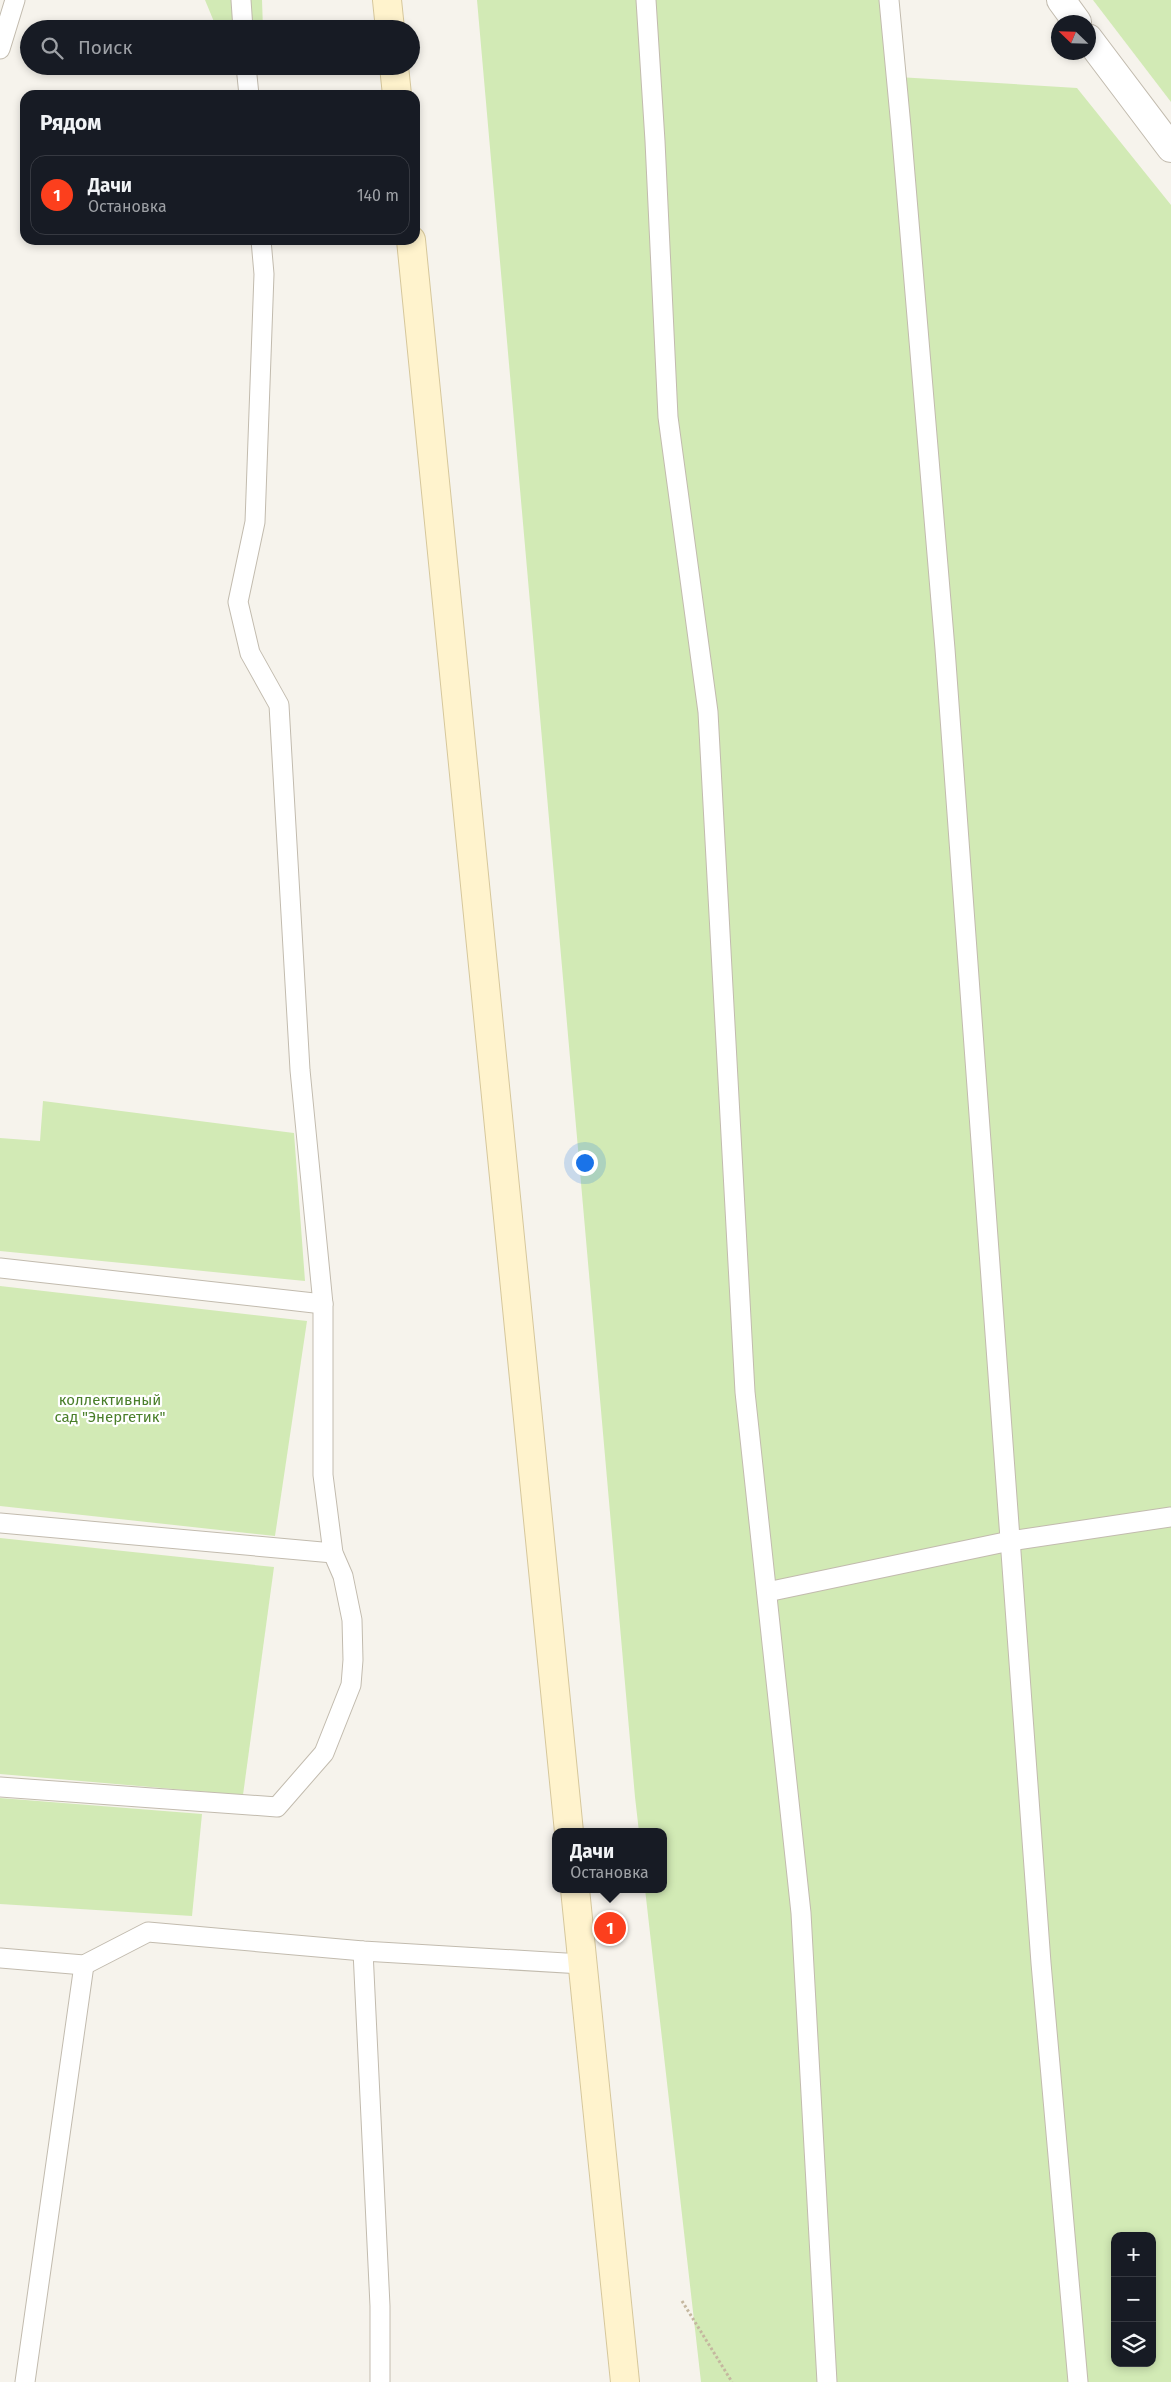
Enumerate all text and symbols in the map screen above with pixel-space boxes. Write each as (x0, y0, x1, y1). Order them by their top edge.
north arrow (1051, 15, 1096, 60)
search box (20, 20, 420, 75)
icon: search (38, 34, 66, 62)
text: Поиск (78, 36, 132, 59)
text: Рядом (40, 110, 101, 136)
text: Дачи (88, 174, 132, 197)
text: 1 (53, 186, 61, 205)
text: 140 m (357, 186, 399, 205)
text: Остановка (88, 197, 167, 216)
your location (572, 1150, 598, 1176)
park label: коллективный сад "Энергетик" (55, 1391, 165, 1426)
popup (552, 1828, 667, 1893)
text: Дачи (570, 1840, 614, 1863)
text: Остановка (570, 1863, 649, 1882)
pin: 1 (594, 1909, 626, 1947)
map controls (1111, 2232, 1156, 2367)
button: + (1111, 2232, 1156, 2277)
button: − (1111, 2277, 1156, 2322)
button: layers (1111, 2322, 1156, 2367)

